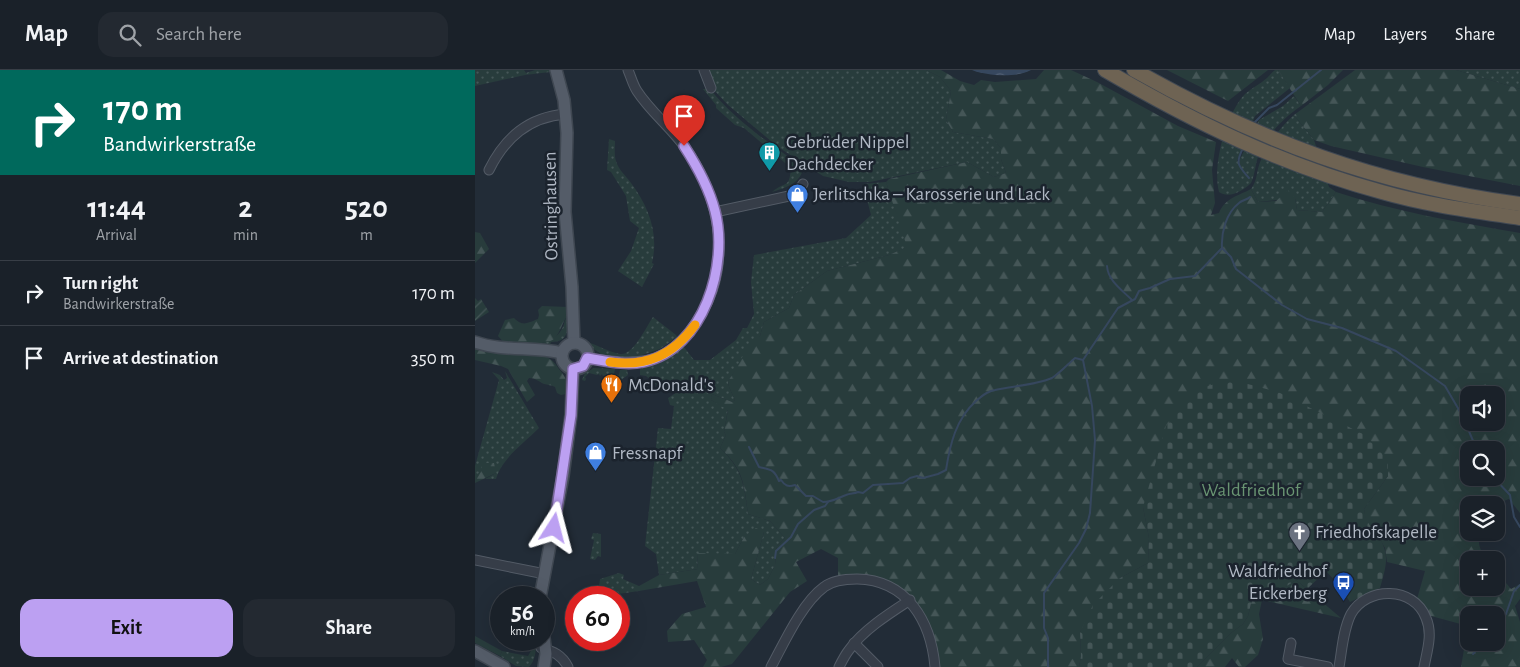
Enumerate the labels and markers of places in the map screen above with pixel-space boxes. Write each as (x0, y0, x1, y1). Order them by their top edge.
pin (663, 95, 705, 146)
place label: Gebrüder Nippel Dachdecker (786, 133, 909, 174)
building icon: Gebrüder Nippel Dachdecker (758, 141, 782, 172)
shop icon: Jerlitschka – Karosserie und Lack (785, 182, 809, 213)
place label: Jerlitschka – Karosserie und Lack (813, 185, 1050, 204)
restaurant icon: McDonald's (600, 373, 624, 404)
place label: McDonald's (628, 376, 714, 395)
shop icon: Fressnapf (584, 441, 608, 472)
place label: Fressnapf (612, 444, 683, 463)
church icon: Friedhofskapelle (1287, 520, 1311, 551)
place label: Friedhofskapelle (1315, 523, 1437, 542)
place label: Waldfriedhof Eickerberg (1228, 562, 1328, 603)
bus stop icon: Waldfriedhof Eickerberg (1331, 570, 1355, 601)

